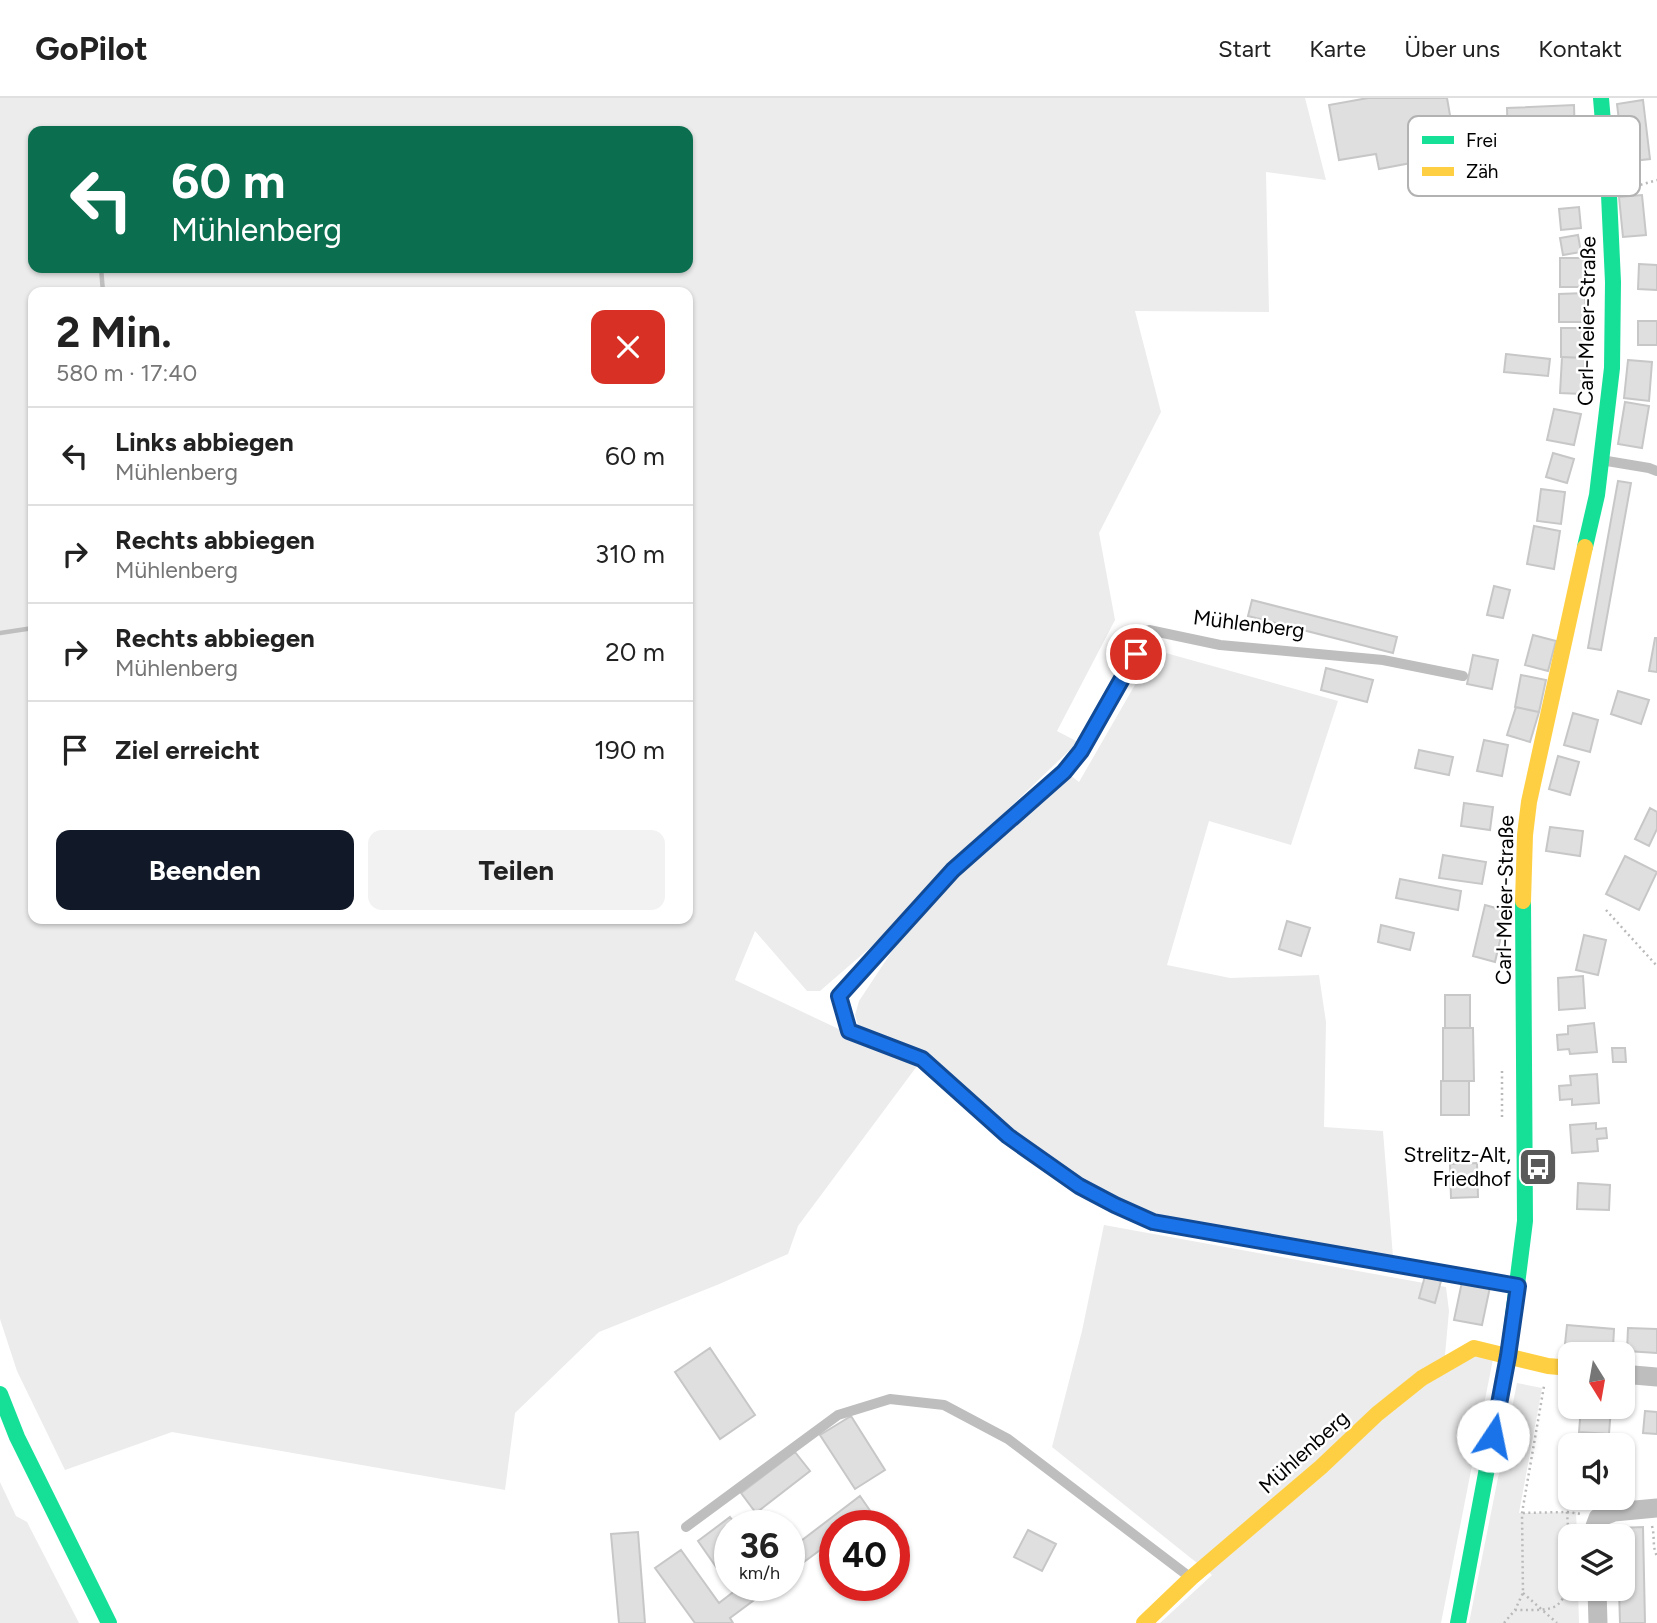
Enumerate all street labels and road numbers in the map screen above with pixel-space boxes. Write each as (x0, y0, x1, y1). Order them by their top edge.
street label: Carl-Meier-Straße (1573, 236, 1600, 406)
street label: Mühlenberg (1192, 604, 1306, 643)
street label: Carl-Meier-Straße (1491, 815, 1518, 985)
street label: Mühlenberg (1254, 1405, 1354, 1498)

